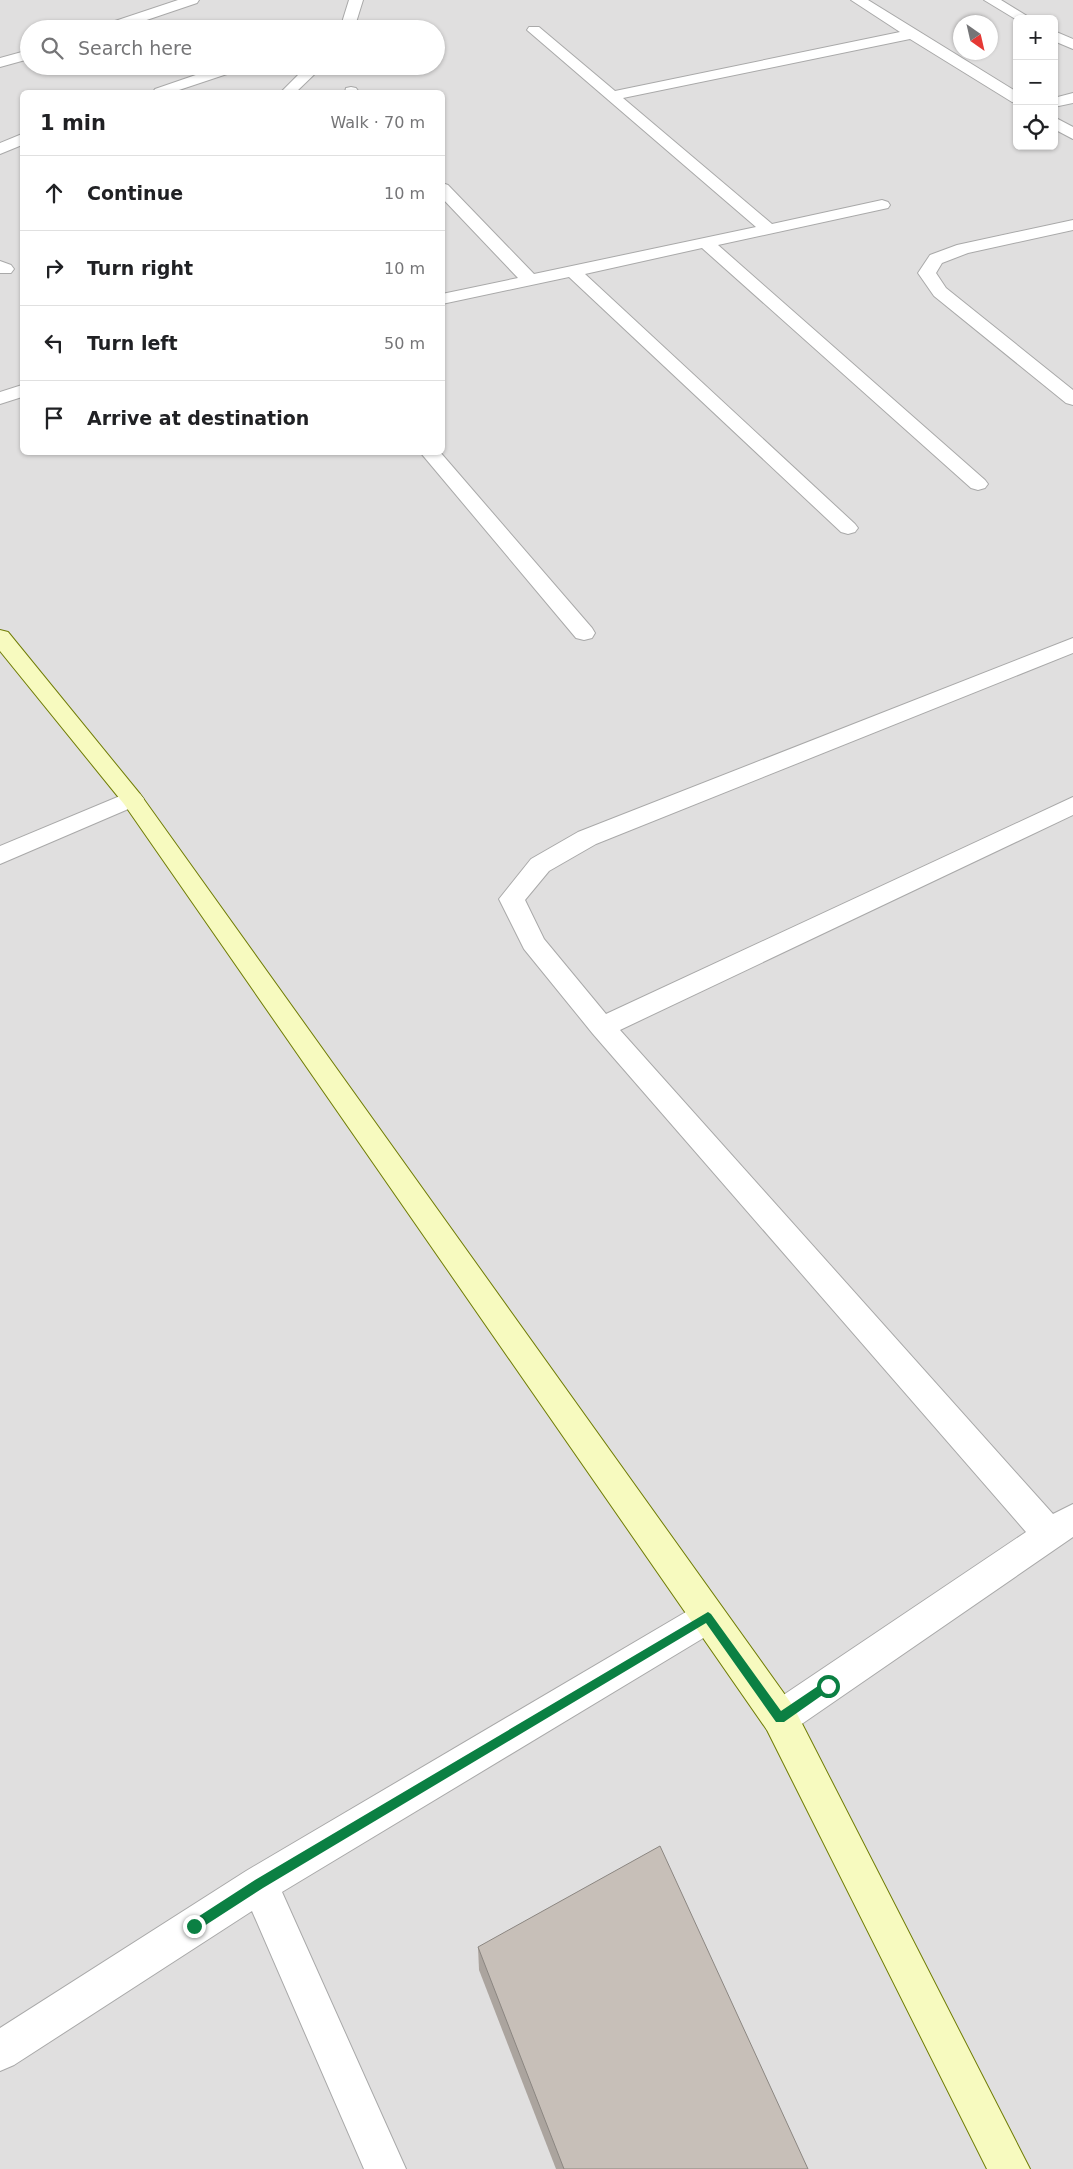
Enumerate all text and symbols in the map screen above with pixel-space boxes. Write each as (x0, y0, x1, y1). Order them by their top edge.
north arrow (953, 15, 998, 60)
map controls (1013, 15, 1058, 150)
button: + (1013, 15, 1058, 60)
search box (20, 20, 445, 75)
icon: search (38, 34, 66, 62)
text: Search here (78, 37, 192, 59)
button: − (1013, 60, 1058, 105)
button: locate (1013, 105, 1058, 150)
text: 1 min (40, 111, 106, 135)
text: Walk · 70 m (330, 113, 425, 132)
icon: ahead (40, 179, 68, 207)
text: Continue (87, 182, 183, 204)
text: 10 m (384, 184, 425, 203)
icon: right (40, 254, 68, 282)
text: Turn right (87, 257, 193, 279)
text: 10 m (384, 259, 425, 278)
icon: left (40, 329, 68, 357)
text: Turn left (87, 332, 178, 354)
text: 50 m (384, 334, 425, 353)
icon: arrive (40, 404, 68, 432)
text: Arrive at destination (87, 407, 309, 429)
route start (817, 1675, 840, 1698)
route end (183, 1915, 206, 1938)

